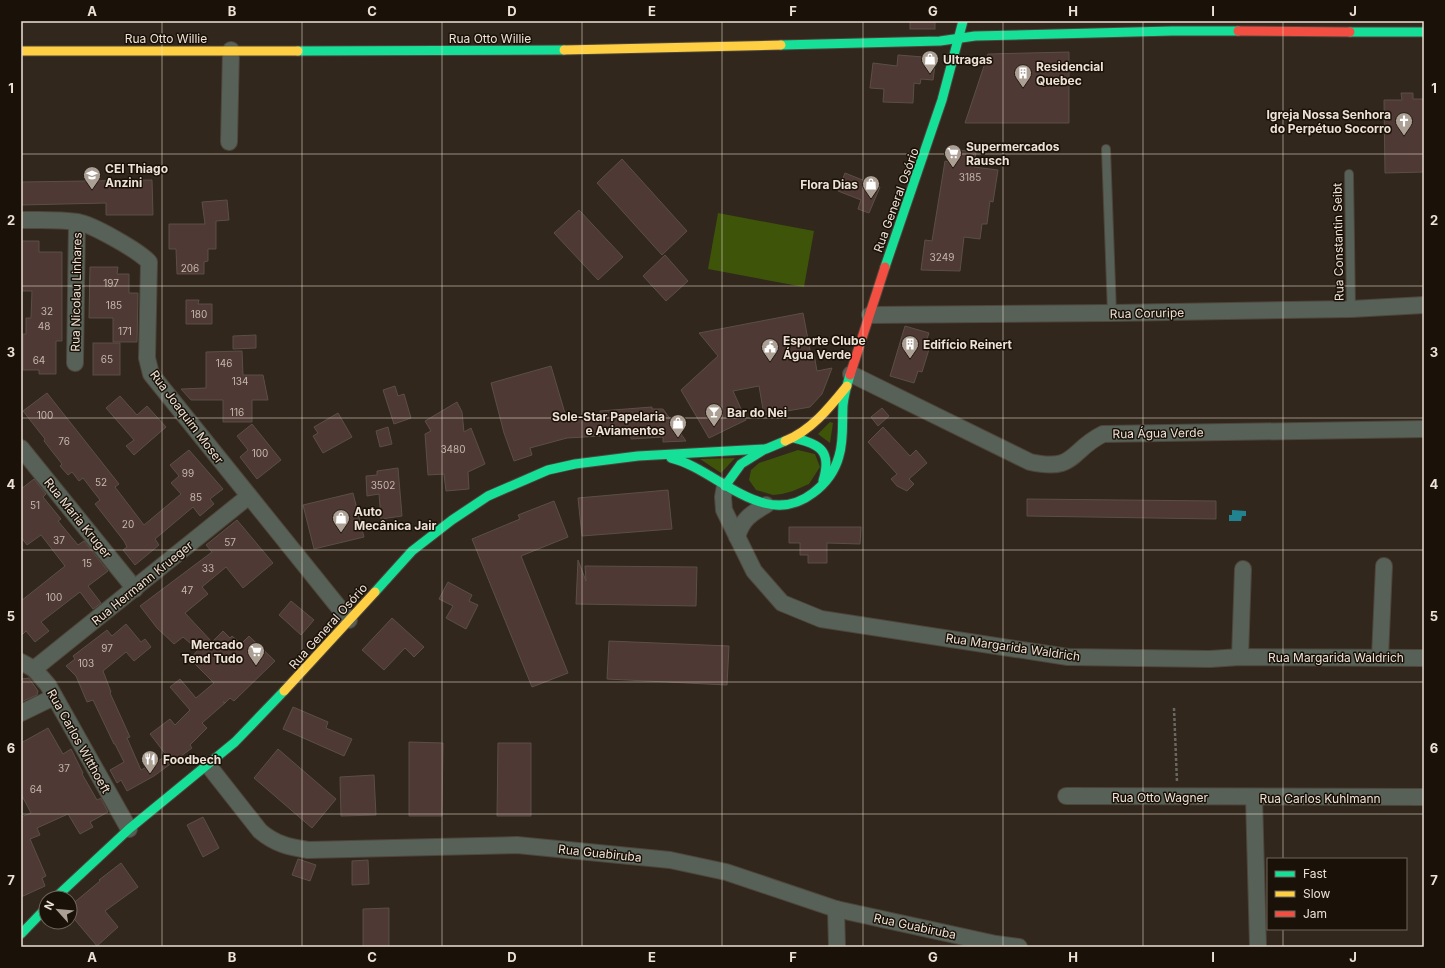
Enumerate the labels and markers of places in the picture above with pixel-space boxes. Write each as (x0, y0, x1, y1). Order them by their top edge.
shop icon: Ultragas (920, 49, 940, 74)
place label: Ultragas (943, 52, 993, 67)
place label: Residencial Quebec (1036, 59, 1104, 88)
building icon: Residencial Quebec (1013, 63, 1033, 88)
place label: Igreja Nossa Senhora do Perpétuo Socorro (1266, 107, 1391, 136)
church icon: Igreja Nossa Senhora do Perpétuo Socorro (1394, 111, 1414, 136)
place label: Supermercados Rausch (966, 139, 1060, 168)
supermarket icon: Supermercados Rausch (943, 143, 963, 168)
place label: CEI Thiago Anzini (105, 161, 168, 190)
school or university icon: CEI Thiago Anzini (82, 165, 102, 190)
shop icon: Flora Dias (861, 174, 881, 199)
place label: Flora Dias (800, 177, 858, 192)
place label: Esporte Clube Água Verde (783, 333, 866, 362)
building icon: Edifício Reinert (900, 334, 920, 359)
public building icon: Esporte Clube Água Verde (760, 337, 780, 362)
place label: Edifício Reinert (923, 337, 1013, 352)
bar icon: Bar do Nei (704, 402, 724, 427)
place label: Bar do Nei (727, 405, 787, 420)
place label: Sole-Star Papelaria e Aviamentos (552, 409, 665, 438)
shop icon: Sole-Star Papelaria e Aviamentos (668, 413, 688, 438)
place label: Auto Mecânica Jair (354, 504, 436, 533)
shop icon: Auto Mecânica Jair (331, 508, 351, 533)
place label: Mercado Tend Tudo (181, 637, 243, 666)
supermarket icon: Mercado Tend Tudo (246, 641, 266, 666)
restaurant icon: Foodbech (140, 749, 160, 774)
place label: Foodbech (163, 752, 221, 767)

